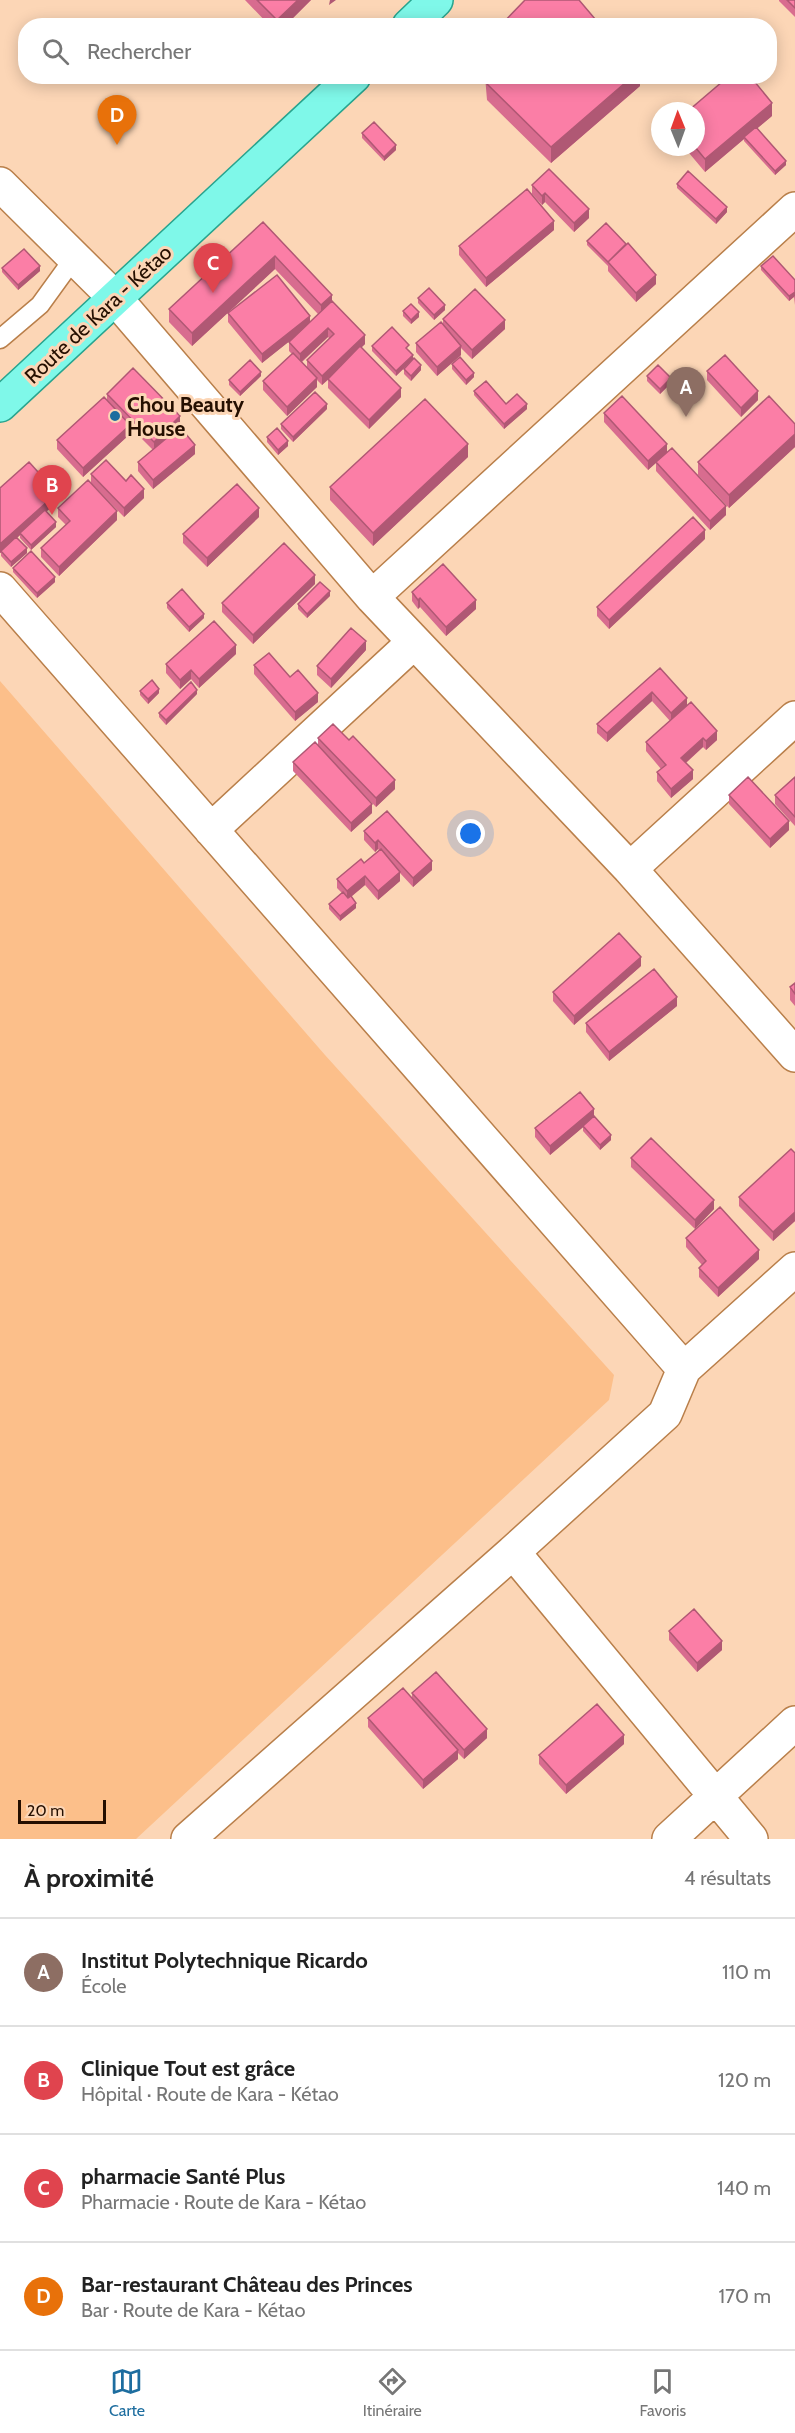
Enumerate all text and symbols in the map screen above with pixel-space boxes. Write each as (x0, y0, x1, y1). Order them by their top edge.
search box (18, 18, 777, 84)
icon: search (39, 35, 72, 68)
text: Rechercher (87, 38, 191, 65)
pin: D (98, 96, 136, 145)
north arrow (651, 102, 705, 156)
street label: Route de Kara - Kétao (19, 239, 177, 389)
pin: C (194, 244, 232, 293)
pin: A (666, 368, 706, 417)
place label: Chou Beauty House (127, 392, 245, 441)
marker: Chou Beauty House (108, 409, 122, 423)
pin: B (32, 466, 72, 515)
your location (456, 819, 485, 848)
scale bar (18, 1797, 106, 1824)
text: 20 m (27, 1801, 64, 1820)
text: À proximité (24, 1862, 154, 1894)
text: 4 résultats (684, 1866, 771, 1890)
text: Institut Polytechnique Ricardo (81, 1947, 368, 1974)
text: A (37, 1960, 50, 1984)
text: 110 m (722, 1960, 771, 1984)
text: École (81, 1974, 127, 1998)
text: Clinique Tout est grâce (81, 2055, 295, 2082)
text: B (37, 2068, 50, 2092)
text: 120 m (718, 2068, 771, 2092)
text: Hôpital · Route de Kara - Kétao (81, 2082, 339, 2106)
text: pharmacie Santé Plus (81, 2163, 285, 2190)
text: C (37, 2176, 50, 2200)
text: 140 m (717, 2176, 771, 2200)
text: Pharmacie · Route de Kara - Kétao (81, 2190, 366, 2214)
text: Bar-restaurant Château des Princes (81, 2271, 413, 2298)
text: D (36, 2284, 51, 2308)
text: 170 m (719, 2284, 771, 2308)
text: Bar · Route de Kara - Kétao (81, 2298, 305, 2322)
tab: Carte (109, 2365, 145, 2420)
tab: Itinéraire (363, 2365, 422, 2420)
tab: Favoris (640, 2365, 686, 2420)

